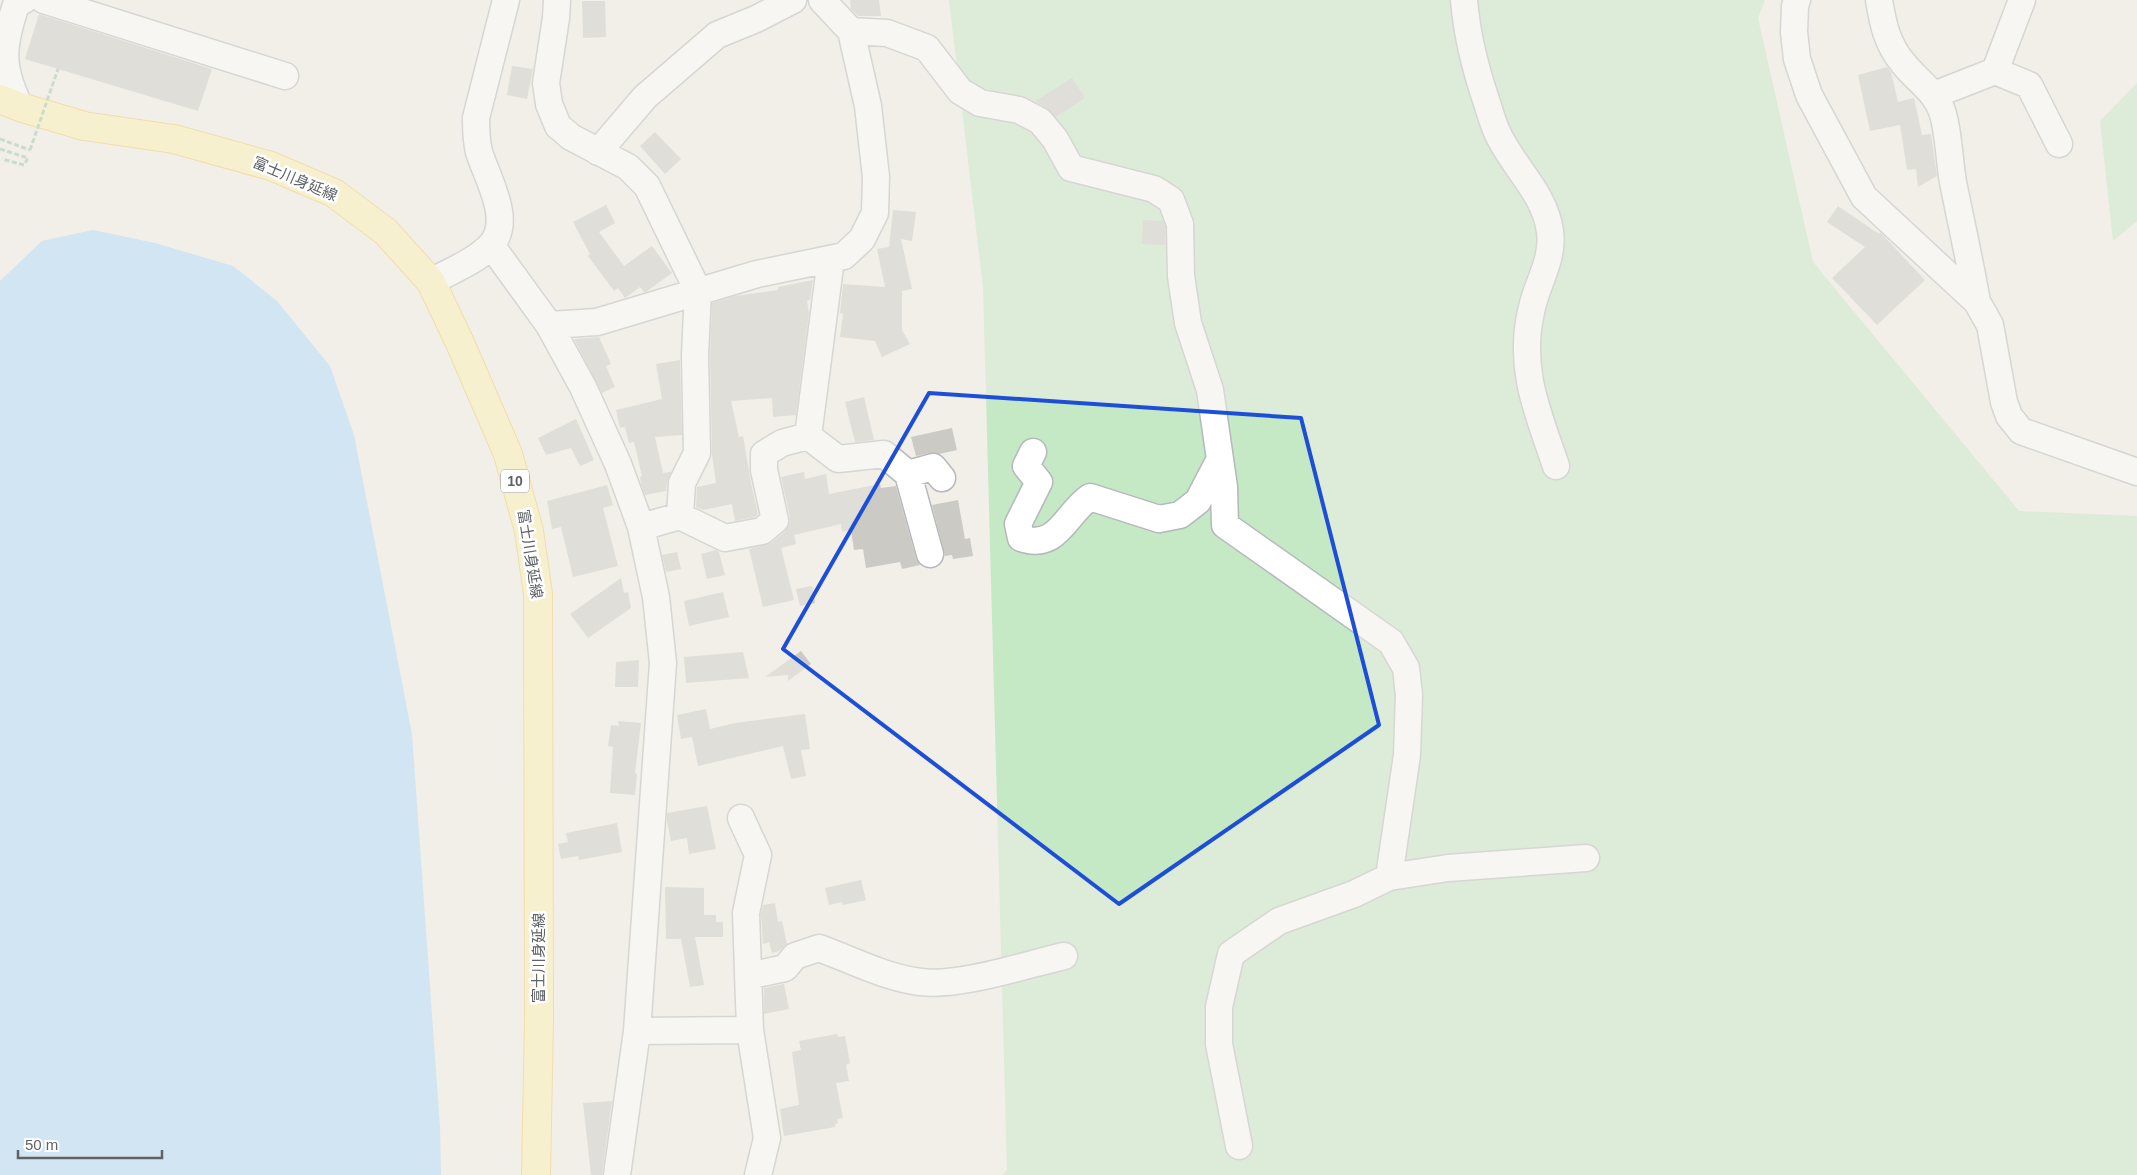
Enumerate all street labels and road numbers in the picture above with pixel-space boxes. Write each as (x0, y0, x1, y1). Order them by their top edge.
street label: 富士川身延線 (250, 153, 340, 204)
road number: 10 (501, 470, 529, 492)
street label: 富士川身延線 (515, 508, 546, 600)
street label: 富士川身延線 (530, 913, 547, 1003)

